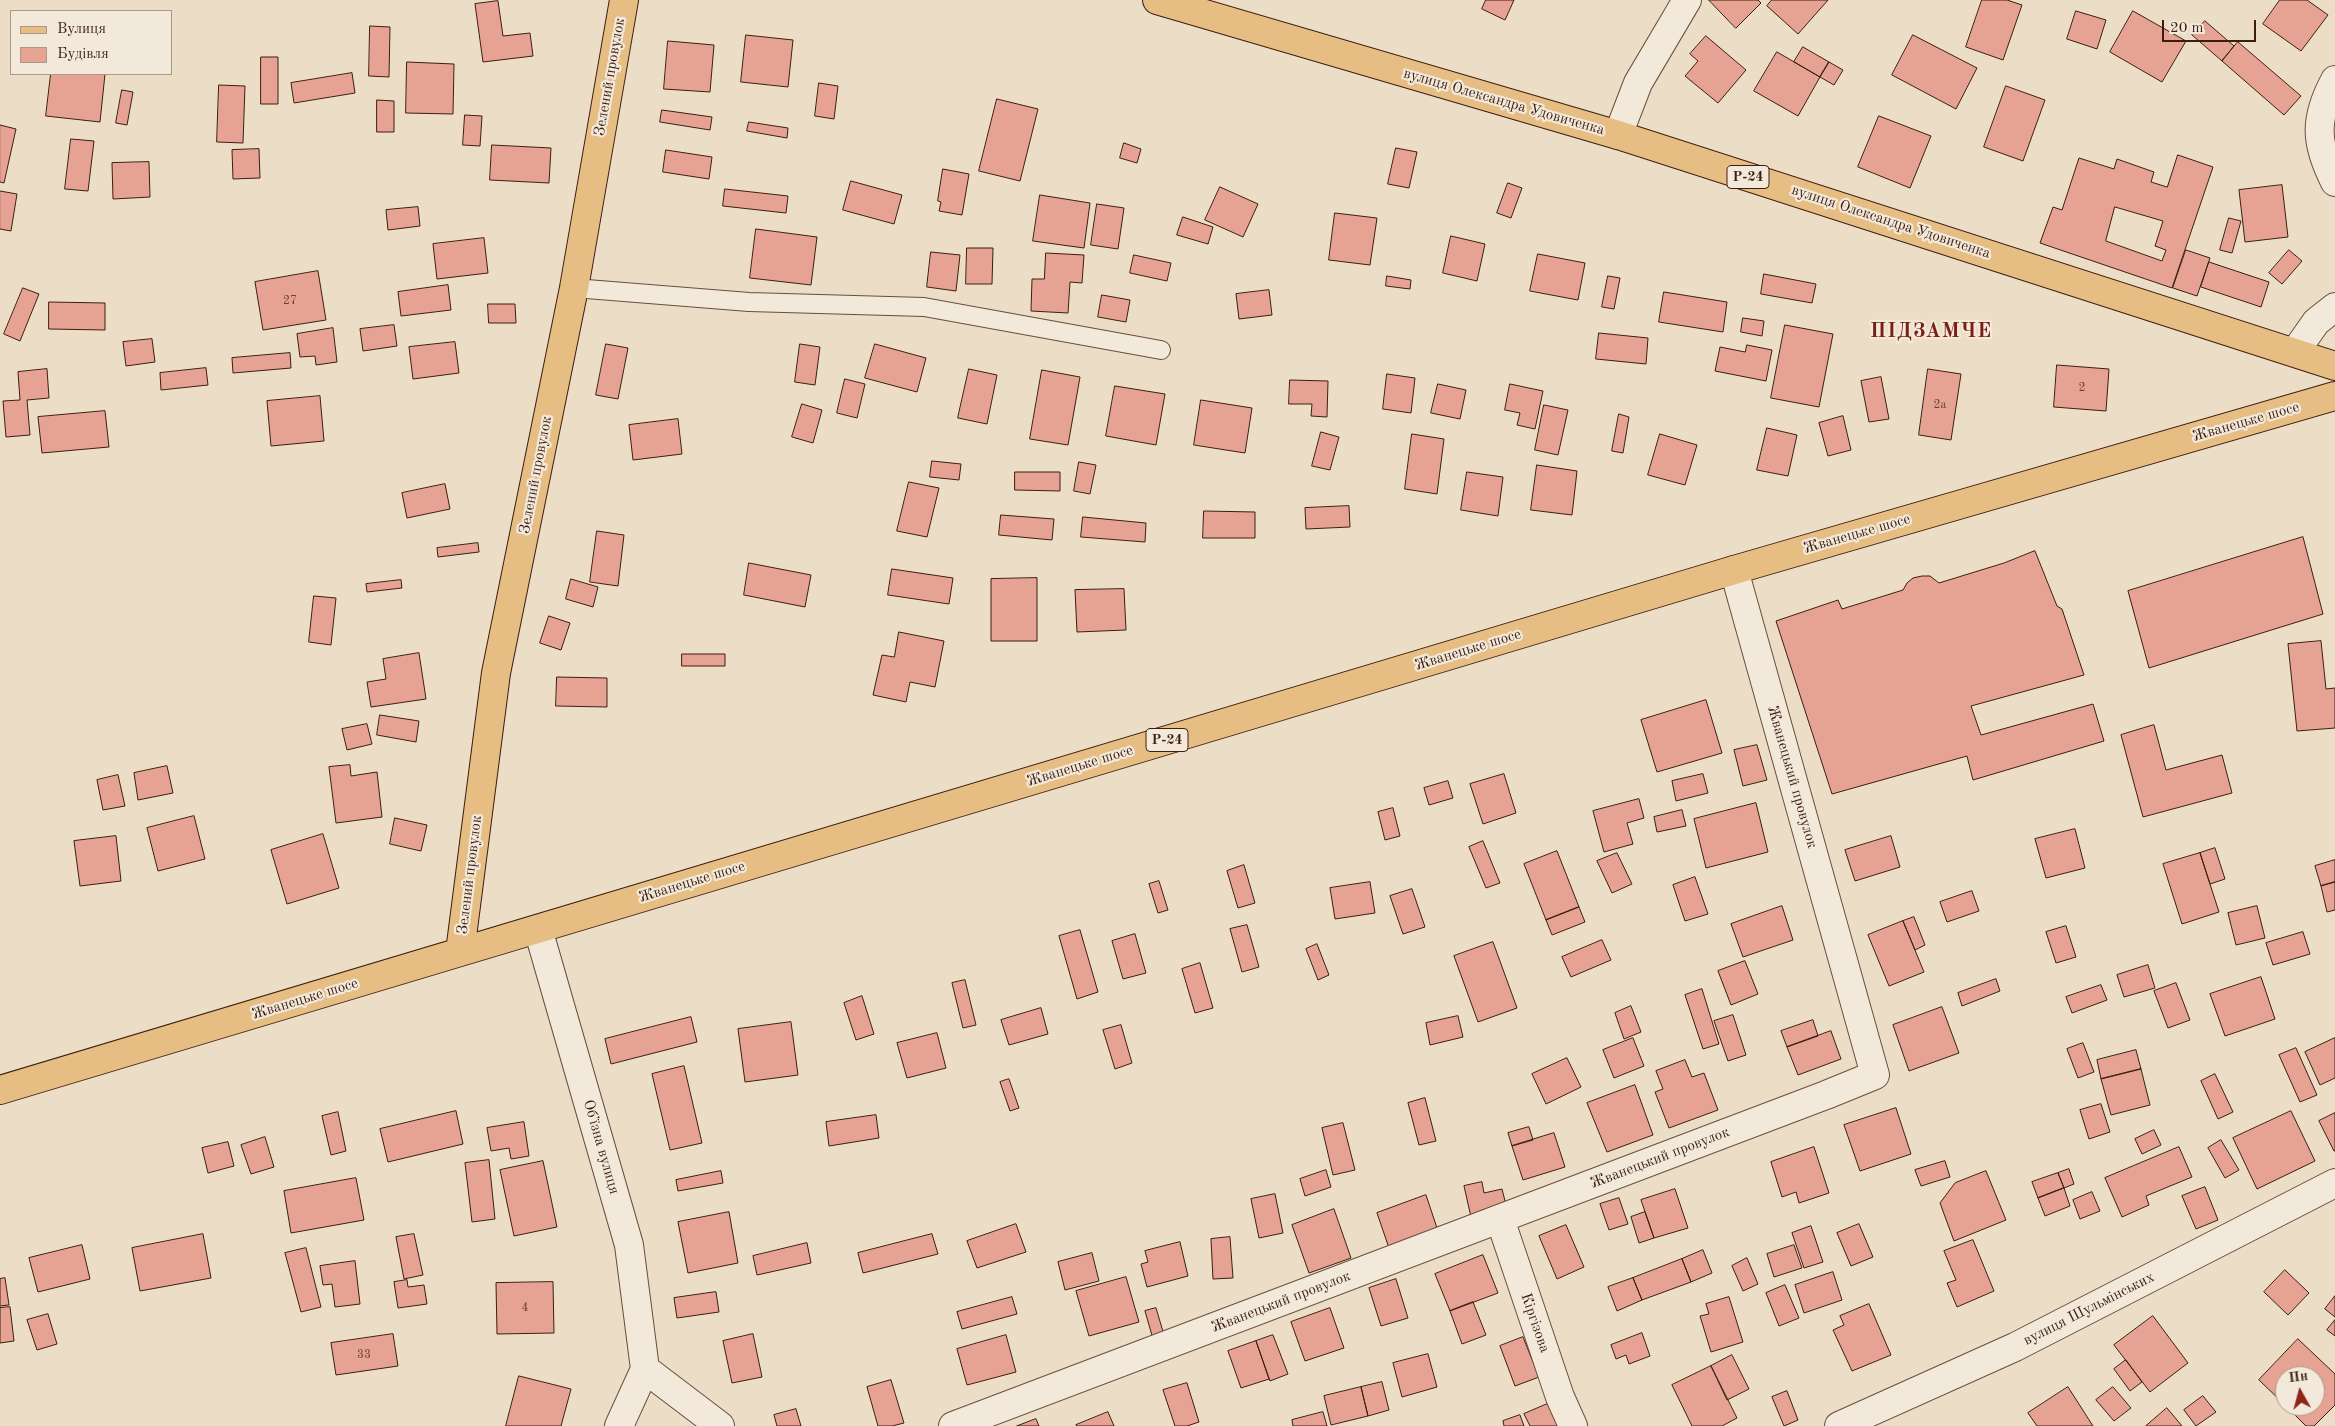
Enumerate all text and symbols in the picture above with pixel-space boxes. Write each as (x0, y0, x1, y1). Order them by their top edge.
legend (10, 10, 172, 75)
scale bar (2165, 10, 2259, 42)
street label: Зелений провулок (591, 17, 629, 137)
text: 20 m (2170, 21, 2204, 36)
text: Вулиця (57, 22, 106, 37)
text: Будівля (57, 47, 109, 62)
street label: вулиця Олександра Удовиченка (1401, 65, 1607, 139)
road number: Р-24 (1727, 166, 1769, 188)
street label: вулиця Олександра Удовиченка (1789, 181, 1993, 263)
house number: 27 (283, 294, 297, 308)
district label: ПІДЗАМЧЕ (1869, 320, 1993, 344)
house number: 2 (2079, 381, 2085, 395)
house number: 2а (1934, 398, 1946, 412)
street label: Жванецьке шосе (2191, 398, 2301, 446)
street label: Зелений провулок (516, 415, 556, 535)
street label: Жванецьке шосе (1802, 510, 1912, 558)
street label: Жванецьке шосе (1413, 625, 1523, 675)
street label: Жванецький провулок (1763, 704, 1821, 850)
road number: Р-24 (1146, 728, 1188, 752)
street label: Жванецьке шосе (1025, 741, 1135, 791)
street label: Зелений провулок (454, 815, 486, 935)
street label: Жванецьке шосе (637, 857, 747, 907)
street label: Жванецьке шосе (250, 974, 360, 1024)
street label: Обʼїзна вулиця (579, 1098, 623, 1196)
street label: Жванецький провулок (1588, 1123, 1732, 1193)
street label: Жванецький провулок (1209, 1267, 1353, 1337)
street label: вулиця Шульмінських (2020, 1268, 2158, 1350)
street label: Кіргізова (1516, 1291, 1554, 1355)
house number: 4 (522, 1301, 528, 1315)
house number: 33 (357, 1348, 371, 1362)
north arrow (2275, 1366, 2325, 1416)
text: Пн (2288, 1369, 2309, 1385)

